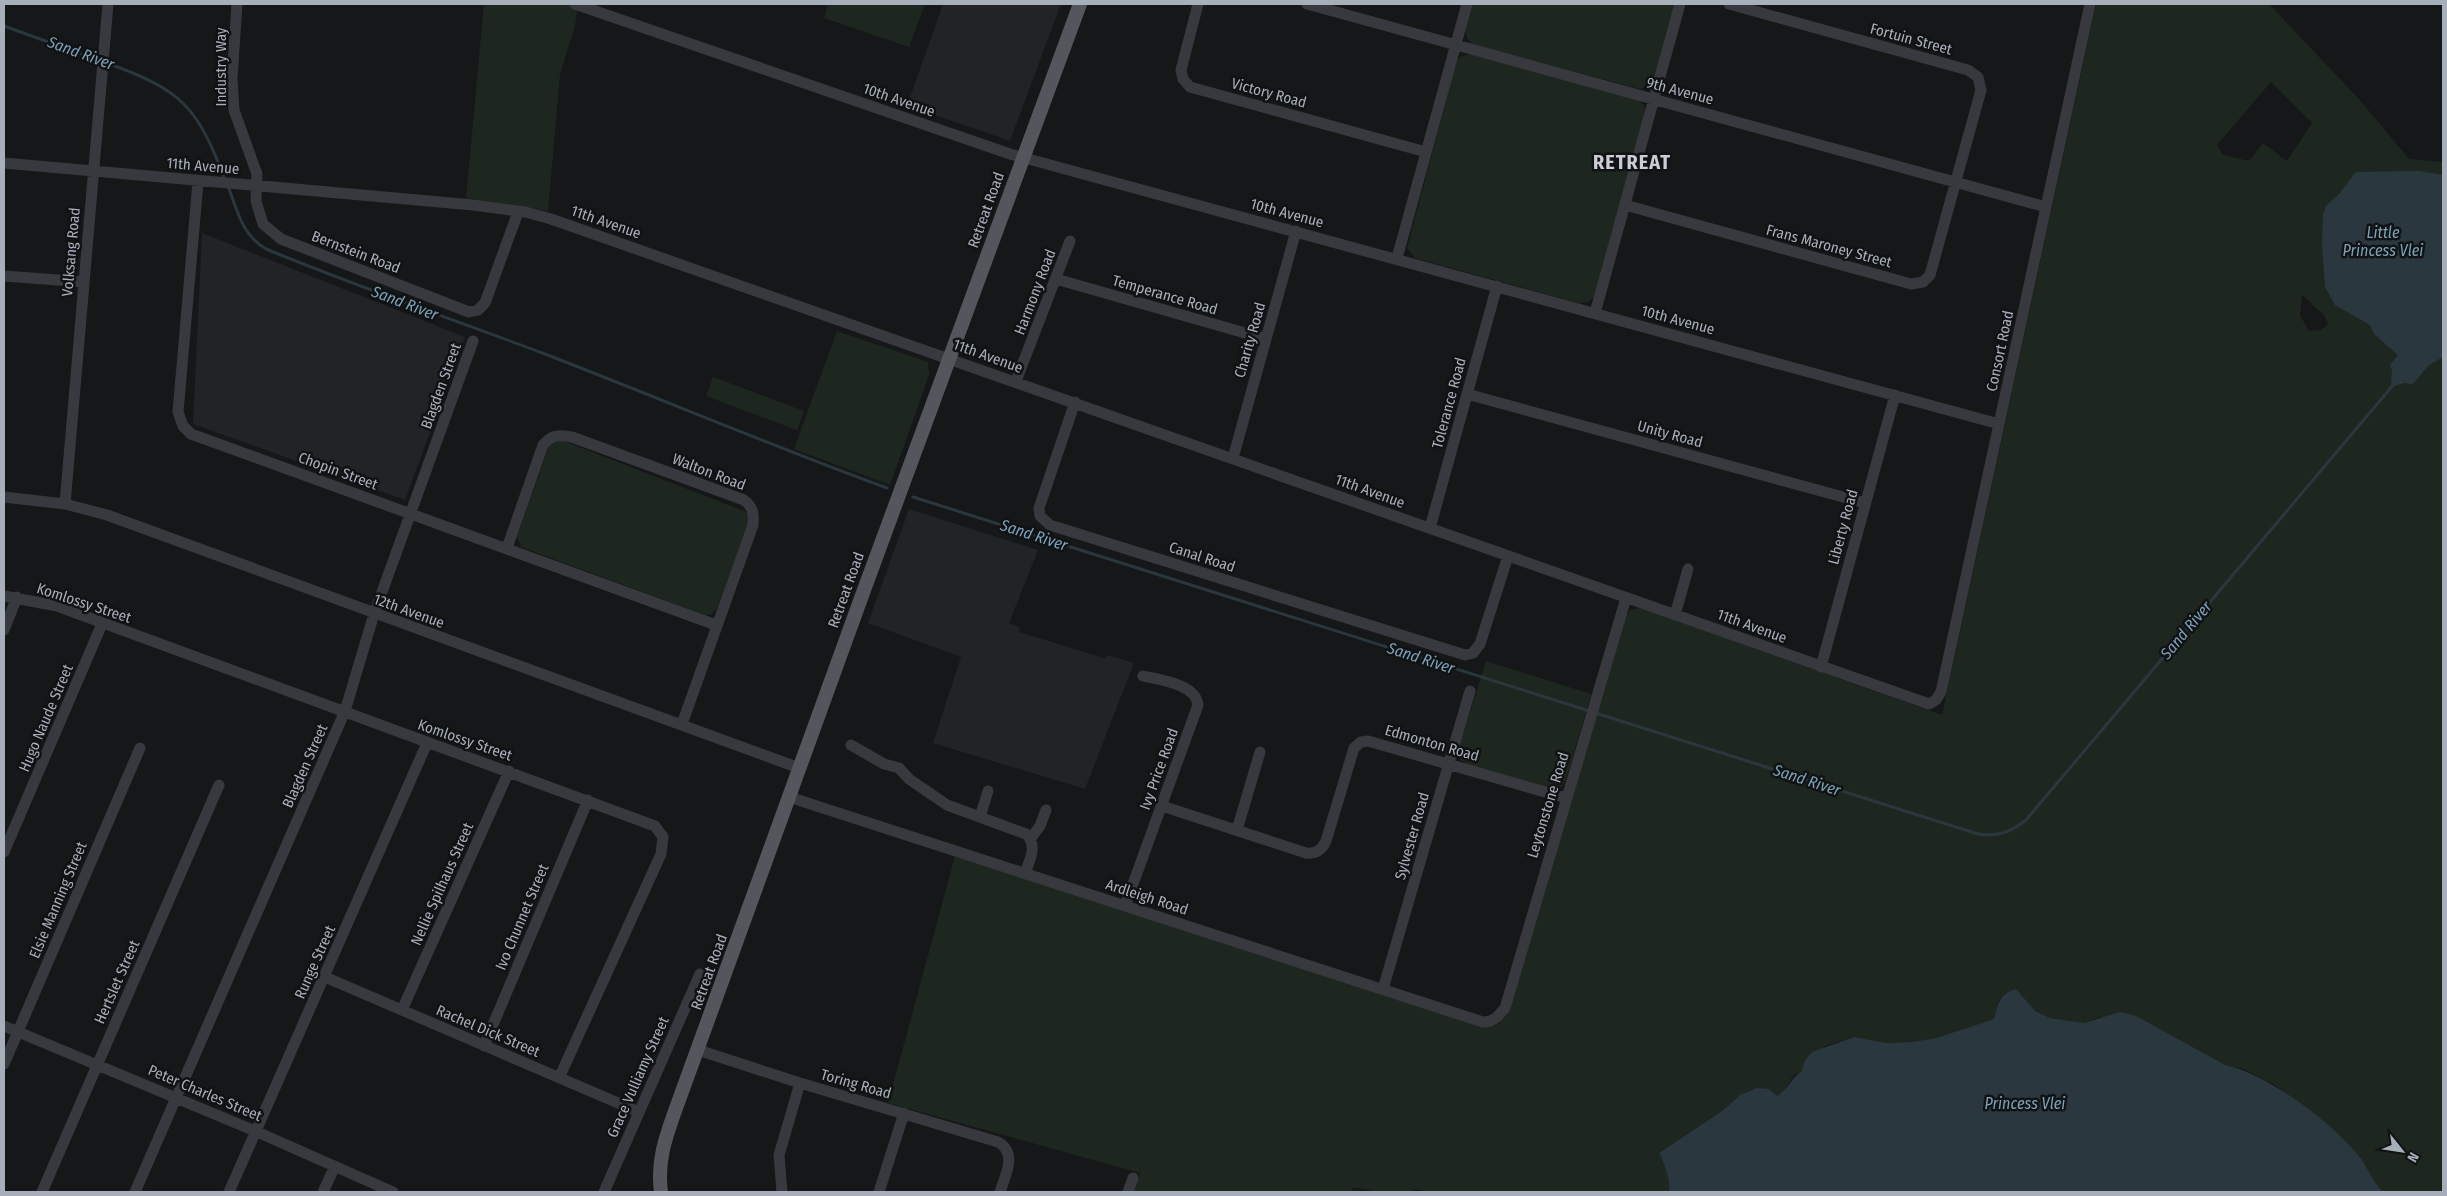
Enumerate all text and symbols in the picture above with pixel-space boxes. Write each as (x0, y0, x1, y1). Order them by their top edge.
street label: Fortuin Street (1868, 19, 1954, 59)
street label: Industry Way (212, 27, 230, 107)
water label: Sand River (44, 32, 117, 74)
street label: 9th Avenue (1644, 73, 1716, 109)
street label: Victory Road (1230, 74, 1308, 112)
street label: 10th Avenue (861, 79, 937, 121)
district label: RETREAT (1593, 150, 1671, 174)
street label: 11th Avenue (166, 154, 240, 178)
street label: Retreat Road (964, 170, 1008, 250)
street label: 10th Avenue (1248, 195, 1326, 231)
street label: 11th Avenue (569, 202, 643, 242)
street label: Volksang Road (58, 207, 84, 297)
street label: Frans Maroney Street (1764, 221, 1894, 271)
water label: Little Princess Vlei (2343, 223, 2423, 260)
street label: Bernstein Road (309, 227, 403, 277)
street label: Harmony Road (1010, 247, 1060, 337)
street label: Temperance Road (1110, 271, 1220, 319)
water label: Sand River (368, 281, 441, 324)
street label: Charity Road (1231, 300, 1269, 380)
street label: 10th Avenue (1639, 302, 1717, 338)
street label: Consort Road (1983, 309, 2017, 393)
street label: 11th Avenue (951, 335, 1025, 377)
street label: Blagden Street (417, 341, 465, 431)
street label: Tolerance Road (1428, 356, 1470, 450)
street label: Unity Road (1635, 417, 1705, 451)
street label: Chopin Street (296, 448, 380, 494)
street label: Walton Road (670, 450, 748, 494)
street label: 11th Avenue (1333, 470, 1407, 512)
street label: Liberty Road (1824, 487, 1862, 567)
water label: Sand River (997, 515, 1070, 555)
street label: Canal Road (1167, 538, 1237, 576)
street label: Retreat Road (824, 550, 868, 630)
street label: Komlossy Street (34, 579, 134, 627)
street label: 12th Avenue (371, 590, 447, 632)
water label: Sand River (2156, 597, 2216, 664)
street label: 11th Avenue (1715, 605, 1789, 647)
water label: Sand River (1384, 638, 1457, 678)
street label: Hugo Naude Street (15, 661, 77, 775)
street label: Komlossy Street (416, 715, 515, 765)
street label: Blagden Street (279, 721, 332, 811)
street label: Edmonton Road (1383, 721, 1481, 765)
street label: Ivy Price Road (1136, 726, 1182, 812)
street label: Leytonstone Road (1523, 750, 1573, 860)
water label: Sand River (1770, 760, 1843, 800)
street label: Sylvester Road (1391, 790, 1433, 882)
street label: Nellie Spilhaus Street (407, 820, 477, 948)
street label: Elsie Manning Street (25, 839, 91, 961)
street label: Ivo Chunnet Street (491, 861, 553, 973)
street label: Ardleigh Road (1104, 875, 1190, 919)
street label: Runge Street (291, 922, 339, 1002)
street label: Retreat Road (687, 932, 731, 1012)
street label: Hertslet Street (91, 937, 143, 1027)
street label: Rachel Dick Street (433, 1001, 543, 1061)
street label: Grace Vulliamy Street (603, 1014, 673, 1140)
street label: Peter Charles Street (145, 1061, 265, 1125)
street label: Toring Road (819, 1065, 893, 1103)
water label: Princess Vlei (1985, 1094, 2065, 1113)
north arrow (2377, 1126, 2427, 1176)
text: N (2403, 1149, 2422, 1165)

